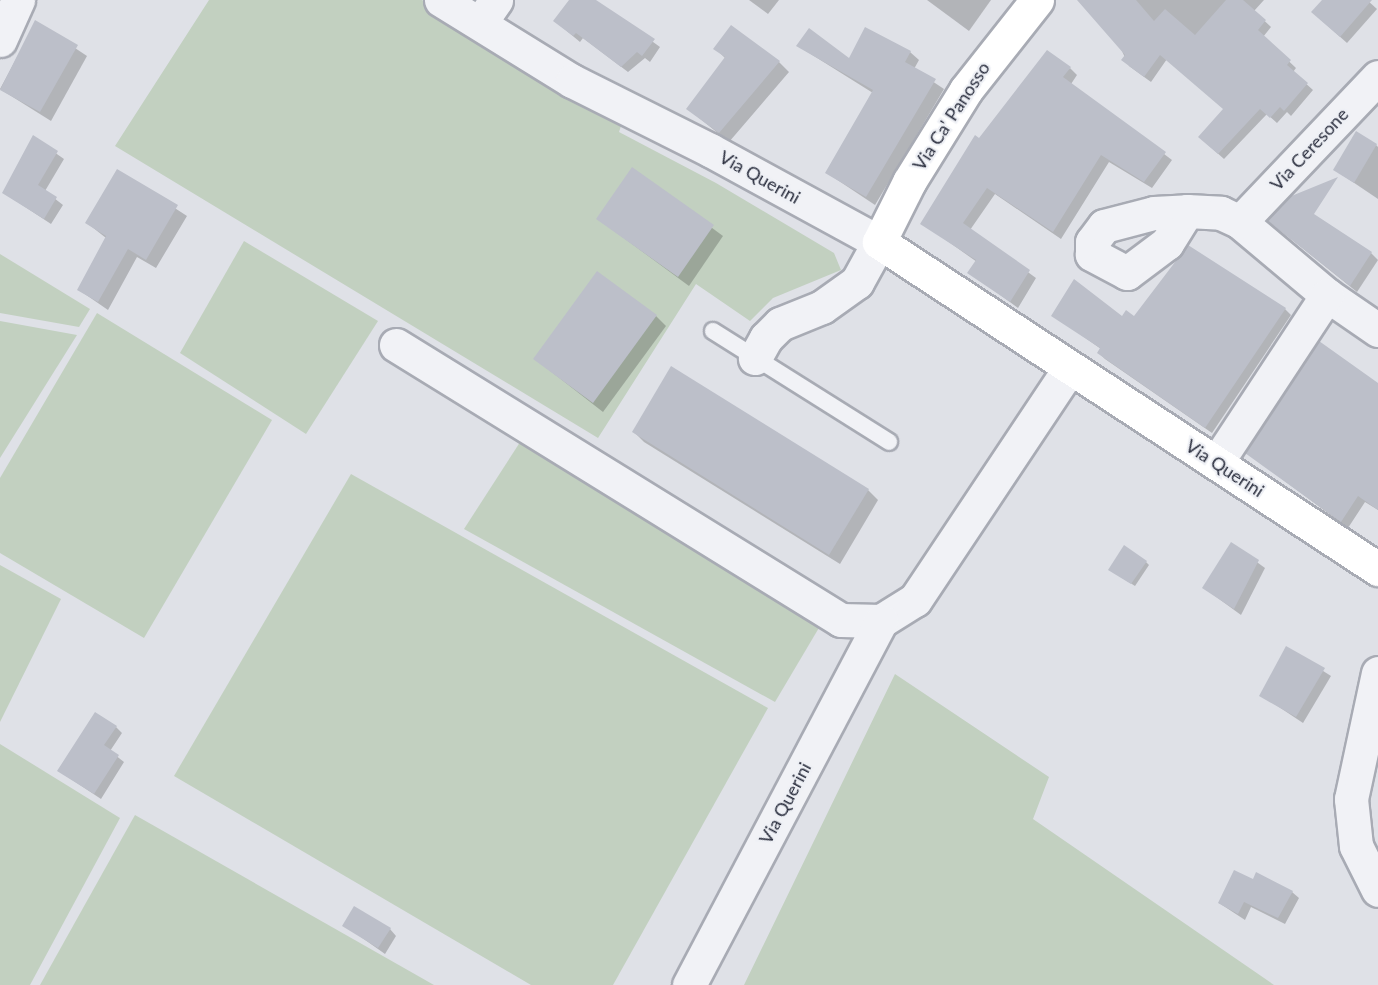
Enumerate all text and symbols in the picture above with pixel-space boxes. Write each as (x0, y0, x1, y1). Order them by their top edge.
street label: Via Ca' Panosso (908, 58, 994, 174)
street label: Via Ceresone (1265, 103, 1353, 195)
street label: Via Querini (716, 146, 804, 208)
street label: Via Querini (1182, 435, 1268, 501)
street label: Via Querini (755, 759, 815, 847)

